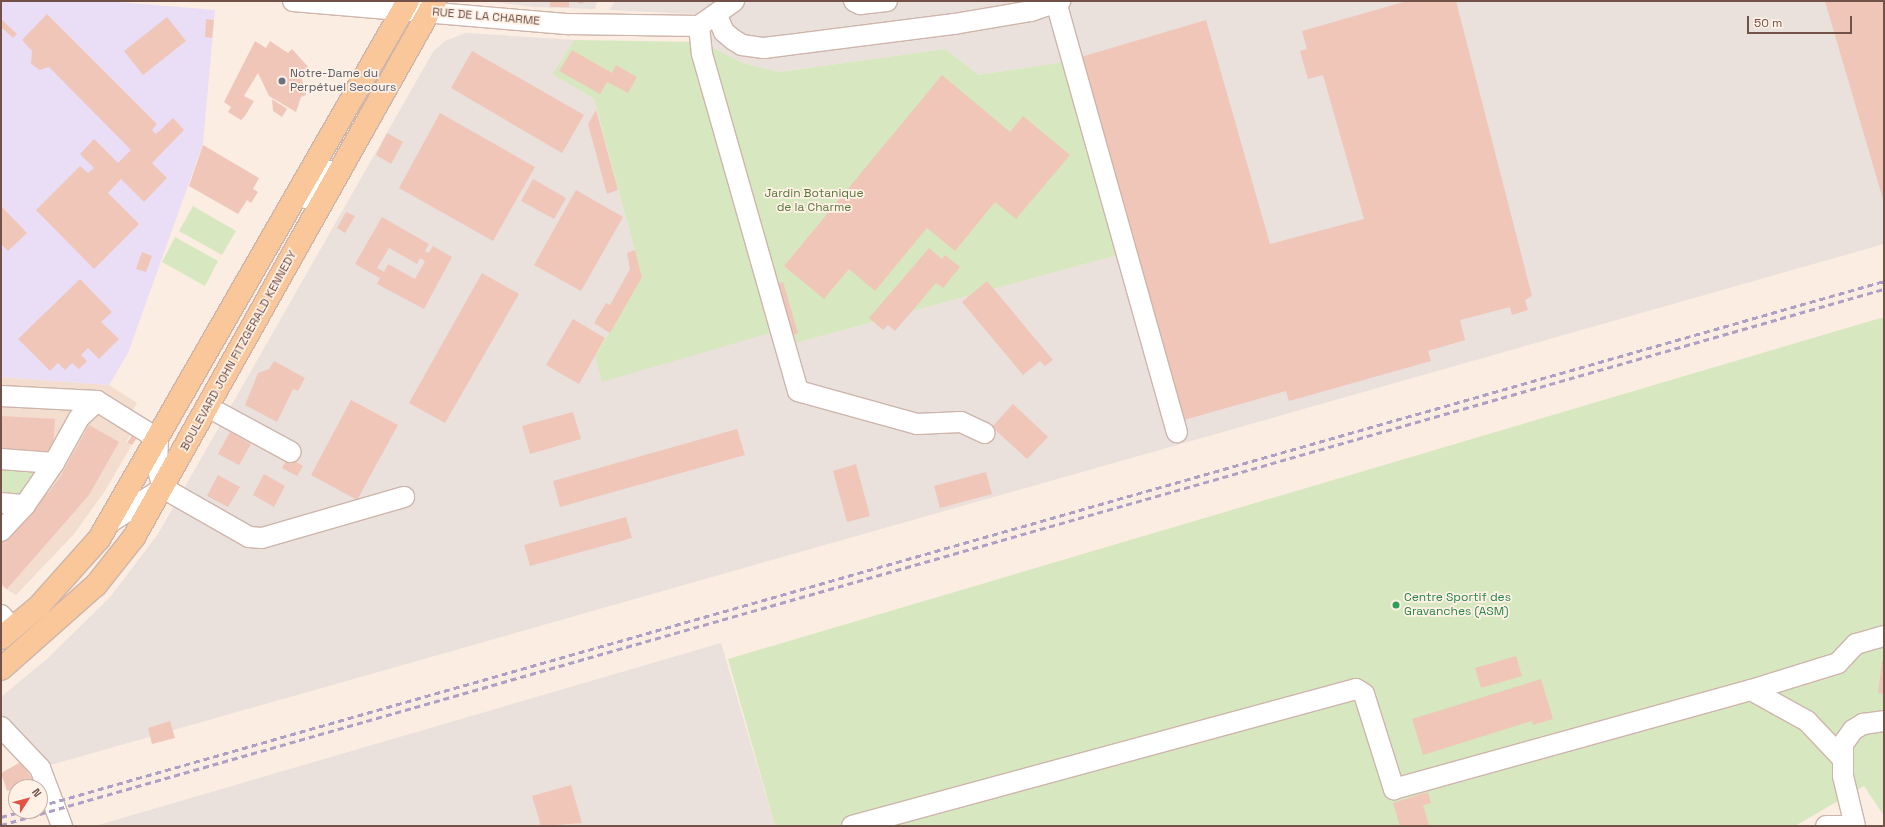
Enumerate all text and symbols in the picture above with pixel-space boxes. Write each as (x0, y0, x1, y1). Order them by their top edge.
street label: RUE DE LA CHARME (431, 5, 541, 29)
scale bar (1749, 8, 1854, 34)
text: 50 m (1754, 15, 1782, 31)
place label: Notre-Dame du Perpétuel Secours (290, 67, 396, 95)
marker: Notre-Dame du Perpétuel Secours (277, 76, 287, 86)
park label: Jardin Botanique de la Charme (764, 187, 864, 215)
street label: BOULEVARD JOHN FITZGERALD KENNEDY (178, 248, 300, 454)
place label: Centre Sportif des Gravanches (ASM) (1404, 591, 1511, 619)
marker: Centre Sportif des Gravanches (ASM) (1391, 600, 1401, 610)
north arrow (8, 779, 48, 819)
text: N (29, 785, 45, 800)

